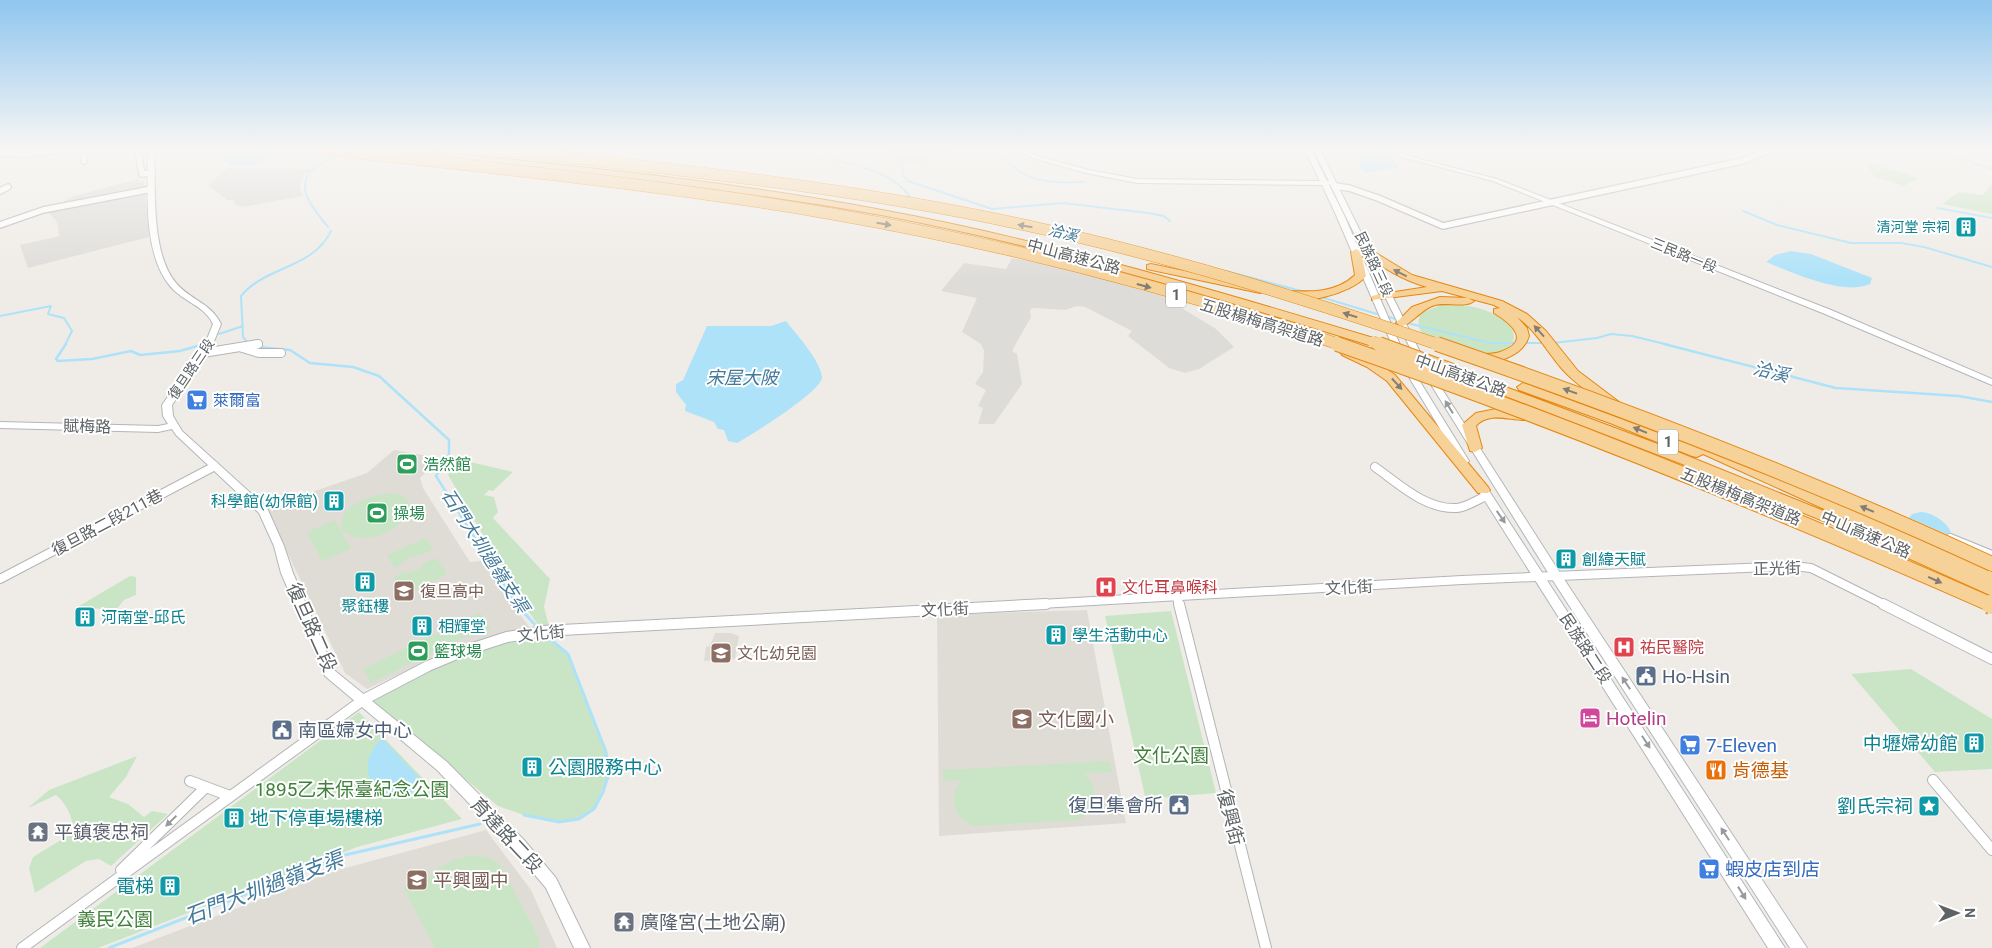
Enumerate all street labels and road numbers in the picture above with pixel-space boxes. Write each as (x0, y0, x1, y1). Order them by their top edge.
street label: 民族路三段 (1352, 229, 1396, 299)
street label: 三民路一段 (1649, 234, 1719, 276)
street label: 中山高速公路 (1025, 235, 1123, 278)
road number: 1 (1166, 282, 1186, 308)
street label: 五股楊梅高架道路 (1198, 295, 1326, 350)
street label: 復旦路三段 (165, 336, 217, 402)
street label: 中山高速公路 (1412, 350, 1509, 401)
street label: 賦梅路 (63, 417, 111, 436)
road number: 1 (1658, 430, 1678, 454)
street label: 五股楊梅高架道路 (1678, 464, 1804, 529)
street label: 復旦路二段211巷 (48, 485, 166, 560)
street label: 中山高速公路 (1818, 507, 1914, 562)
street label: 正光街 (1753, 559, 1801, 578)
street label: 文化街 (1325, 577, 1373, 598)
street label: 復旦路二段 (282, 579, 341, 675)
street label: 文化街 (921, 599, 969, 620)
street label: 民族路二段 (1556, 610, 1615, 687)
street label: 文化街 (516, 622, 566, 645)
street label: 復興街 (1212, 787, 1249, 848)
street label: 育達路二段 (466, 793, 547, 878)

